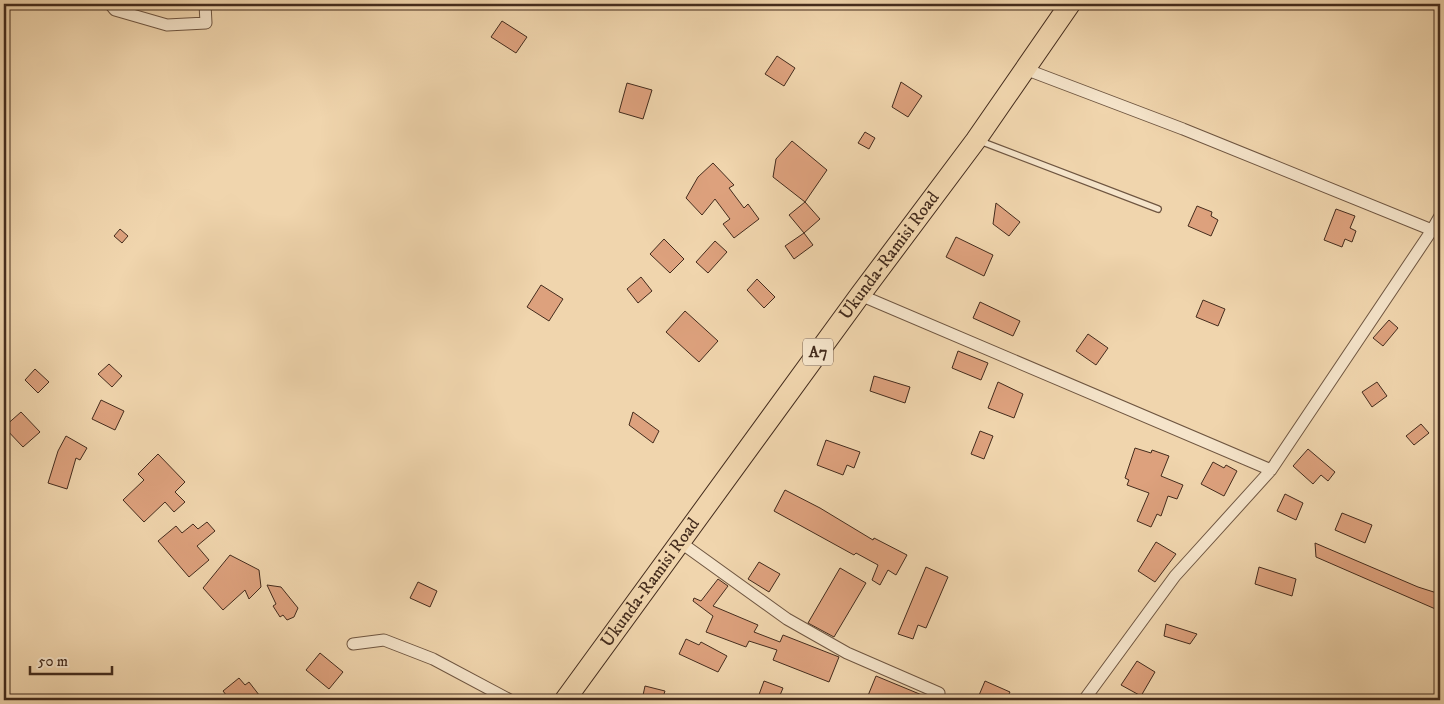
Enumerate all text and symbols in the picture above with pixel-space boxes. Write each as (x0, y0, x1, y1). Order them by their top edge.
street label: Ukunda-Ramisi Road (834, 187, 944, 324)
road number: A7 (803, 338, 833, 366)
street label: Ukunda-Ramisi Road (596, 514, 705, 652)
scale bar (30, 644, 112, 676)
text: 50 m (38, 652, 68, 671)

